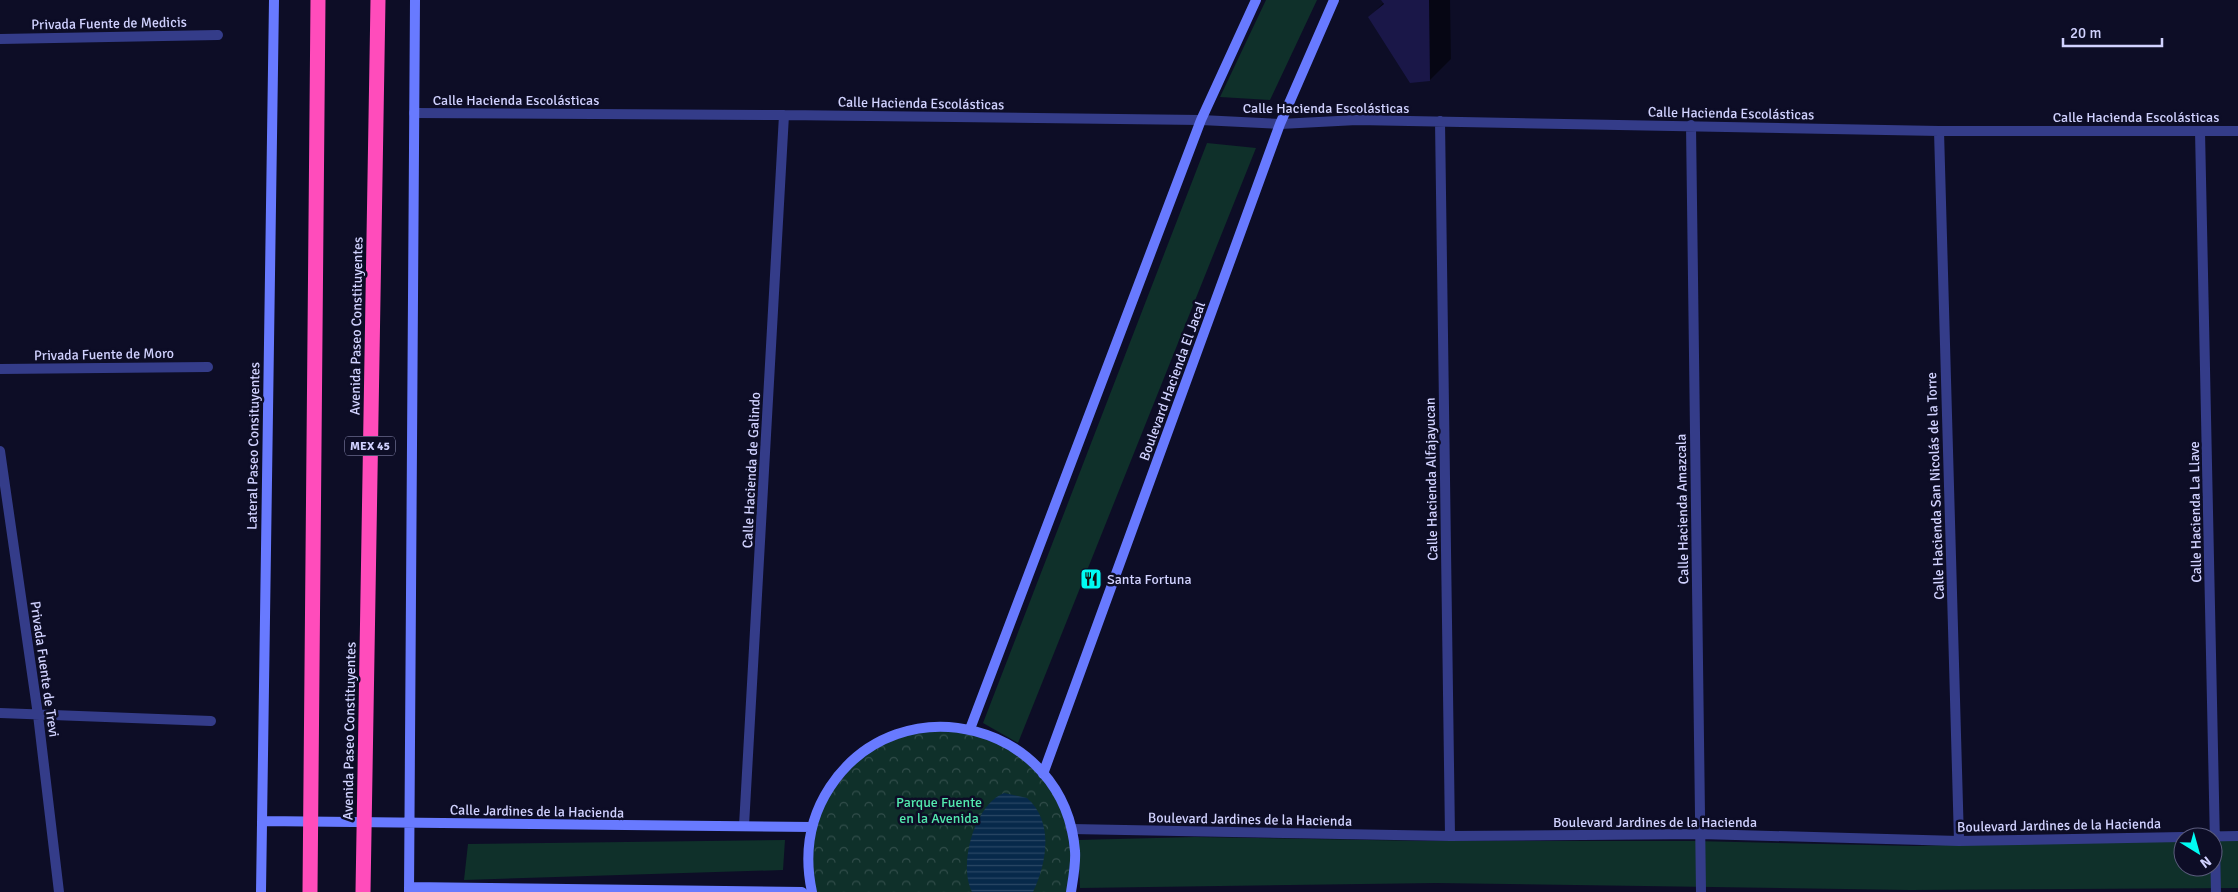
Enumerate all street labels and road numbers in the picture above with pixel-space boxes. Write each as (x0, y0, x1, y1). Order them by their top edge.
street label: Privada Fuente de Medicis (31, 14, 187, 33)
street label: Calle Hacienda Escolásticas (433, 92, 599, 109)
street label: Calle Hacienda Escolásticas (838, 94, 1004, 113)
street label: Calle Hacienda Escolásticas (1243, 100, 1409, 117)
street label: Calle Hacienda Escolásticas (1648, 104, 1814, 123)
street label: Calle Hacienda Escolásticas (2053, 109, 2219, 126)
street label: Avenida Paseo Constituyentes (346, 237, 367, 415)
street label: Boulevard Hacienda El Jacal (1136, 299, 1209, 463)
street label: Privada Fuente de Moro (34, 345, 174, 364)
street label: Lateral Paseo Consituyentes (244, 362, 263, 530)
street label: Calle Hacienda San Nicolás de la Torre (1923, 372, 1948, 600)
street label: Calle Hacienda de Galindo (739, 391, 764, 549)
street label: Calle Hacienda Alfajayucan (1422, 397, 1441, 561)
street label: Calle Hacienda Amazcala (1673, 434, 1692, 584)
road number: MEX 45 (345, 436, 395, 456)
street label: Calle Hacienda La Llave (2186, 441, 2205, 583)
street label: Privada Fuente de Trevi (27, 600, 62, 738)
street label: Avenida Paseo Constituyentes (339, 642, 360, 820)
street label: Calle Jardines de la Hacienda (450, 801, 624, 822)
street label: Boulevard Jardines de la Hacienda (1148, 809, 1352, 830)
street label: Boulevard Jardines de la Hacienda (1553, 814, 1757, 831)
street label: Boulevard Jardines de la Hacienda (1957, 815, 2161, 836)

